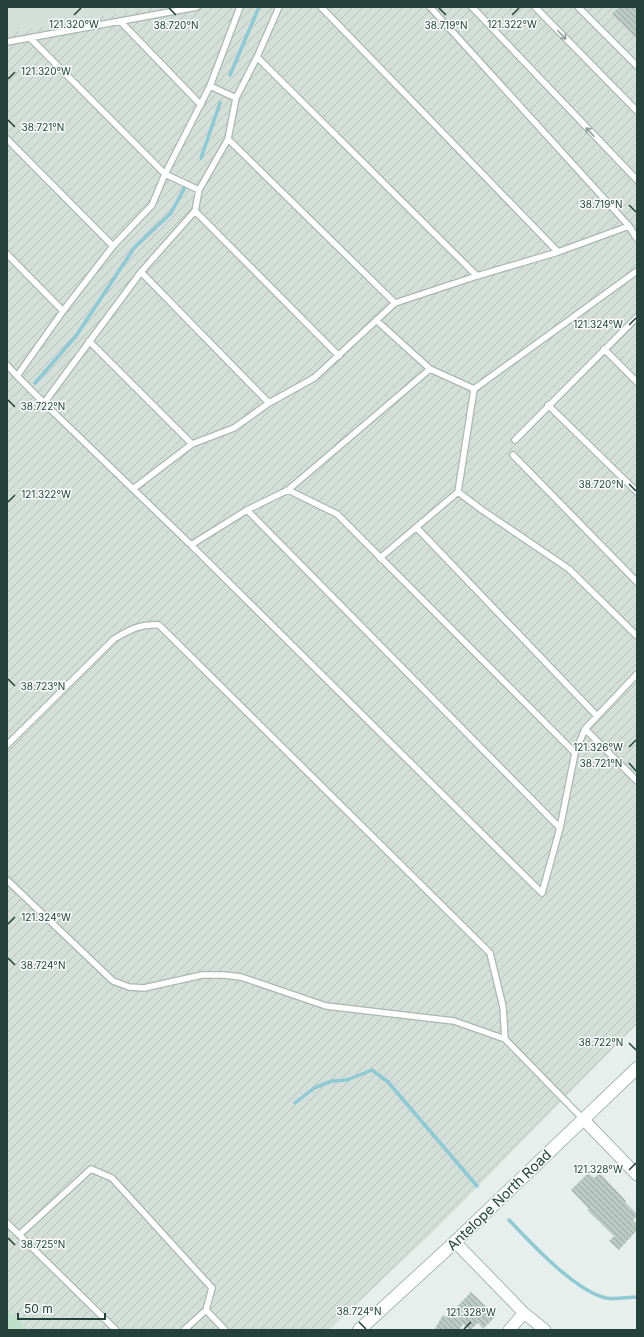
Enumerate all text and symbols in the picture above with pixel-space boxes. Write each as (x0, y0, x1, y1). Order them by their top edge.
text: 121.320°W (49, 18, 99, 30)
text: 121.322°W (487, 18, 537, 30)
text: 38.720°N (153, 19, 199, 31)
text: 38.719°N (425, 19, 467, 31)
one-way arrow (558, 30, 567, 40)
text: 121.320°W (21, 65, 71, 77)
text: 38.721°N (22, 121, 64, 133)
one-way arrow (585, 127, 595, 137)
text: 38.719°N (580, 198, 622, 210)
text: 121.324°W (573, 318, 623, 330)
text: 38.722°N (21, 400, 65, 412)
text: 38.720°N (578, 478, 624, 490)
text: 121.322°W (21, 488, 71, 500)
text: 38.723°N (21, 680, 65, 692)
text: 121.326°W (573, 741, 623, 753)
text: 38.721°N (580, 757, 622, 769)
text: 121.324°W (21, 911, 71, 923)
text: 38.724°N (21, 959, 65, 971)
text: 38.722°N (579, 1036, 623, 1048)
street label: Antelope North Road (443, 1146, 554, 1254)
text: 121.328°W (573, 1163, 623, 1175)
text: 38.725°N (21, 1238, 65, 1250)
scale bar (18, 1295, 105, 1321)
text: 50 m (24, 1301, 53, 1316)
text: 38.724°N (337, 1305, 381, 1317)
text: 121.328°W (446, 1306, 496, 1318)

